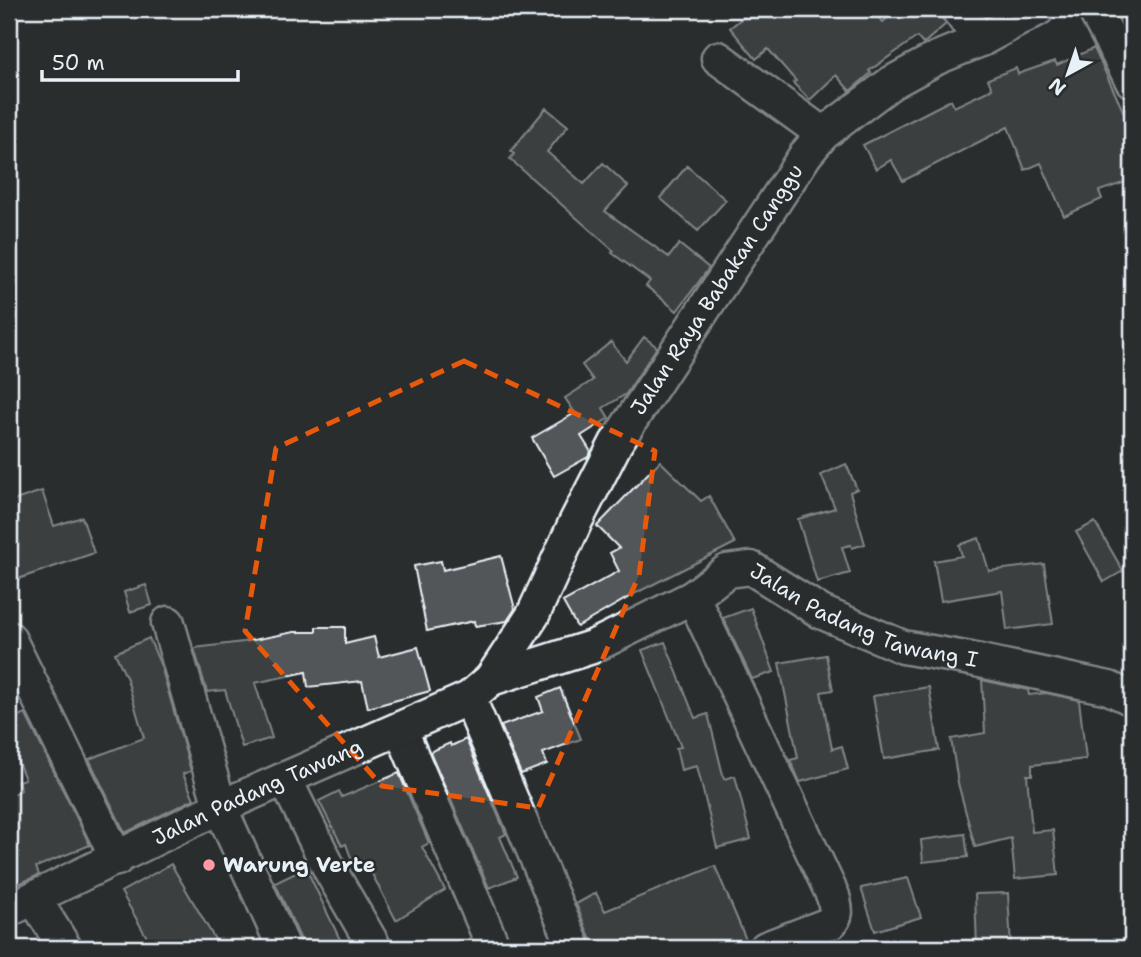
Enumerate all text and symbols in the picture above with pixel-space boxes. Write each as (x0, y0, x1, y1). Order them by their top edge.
scale bar (42, 38, 238, 82)
north arrow (1032, 38, 1102, 108)
text: 50 m (52, 49, 105, 77)
text: N (1044, 72, 1071, 101)
street label: Jalan Raya Babakan Canggu (624, 159, 810, 420)
street label: Jalan Padang Tawang I (745, 557, 980, 674)
street label: Jalan Padang Tawang (148, 732, 367, 852)
place label: Warung Verte (223, 851, 375, 879)
marker: Warung Verte (201, 857, 217, 873)

